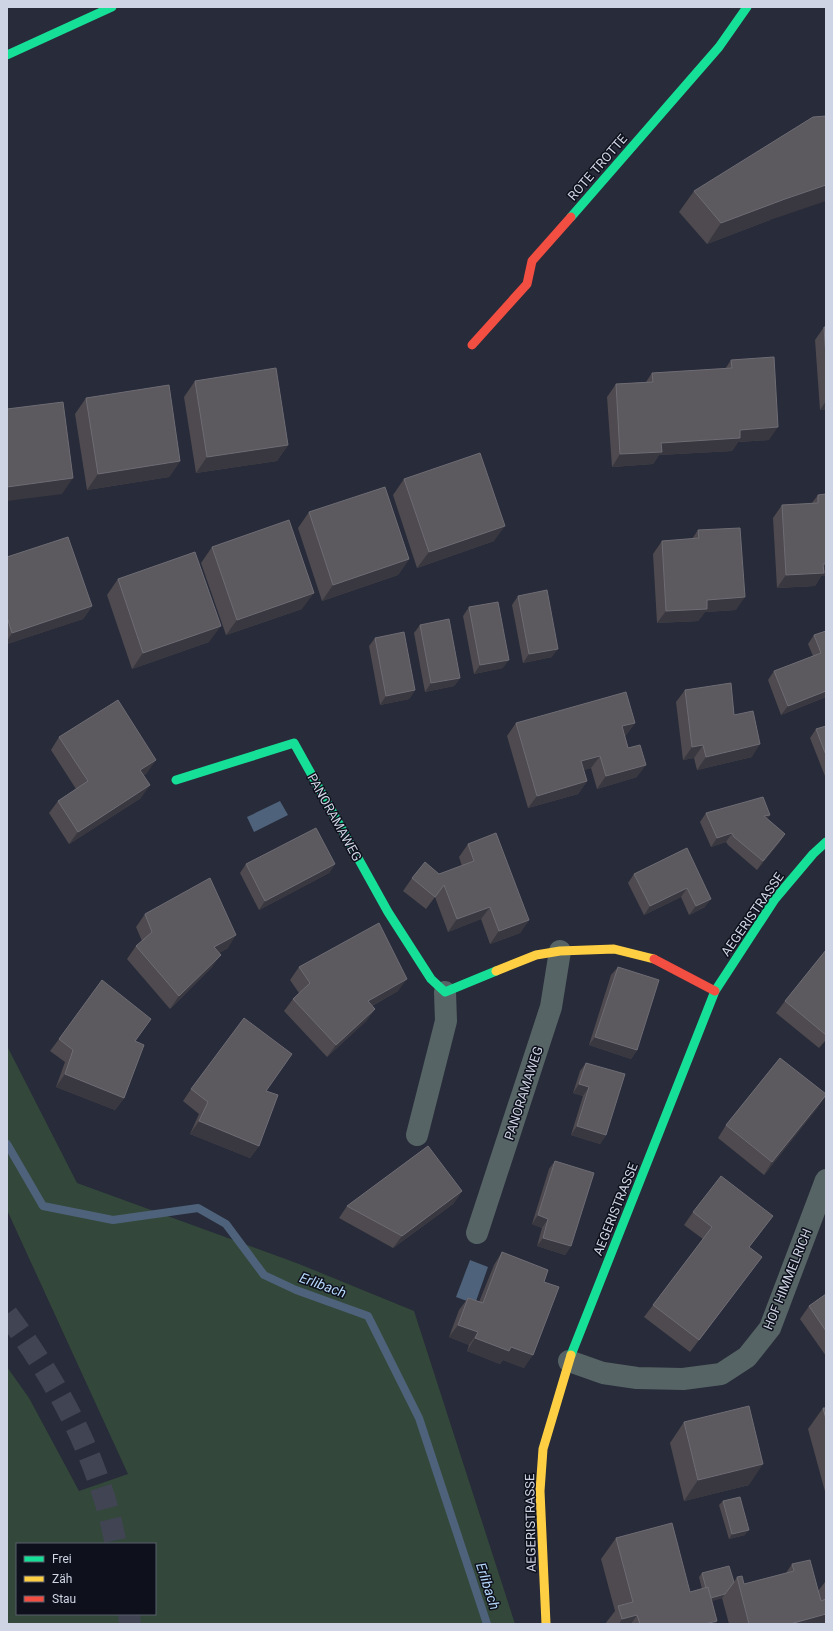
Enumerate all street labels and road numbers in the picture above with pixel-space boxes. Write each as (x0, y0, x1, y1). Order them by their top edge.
street label: ROTE TROTTE (565, 131, 630, 203)
street label: PANORAMAWEG (304, 771, 365, 864)
street label: AEGERISTRASSE (718, 870, 787, 959)
street label: PANORAMAWEG (501, 1044, 546, 1142)
street label: AEGERISTRASSE (590, 1161, 641, 1258)
street label: HOF HIMMELRICH (760, 1226, 815, 1332)
street label: AEGERISTRASSE (522, 1474, 539, 1572)

